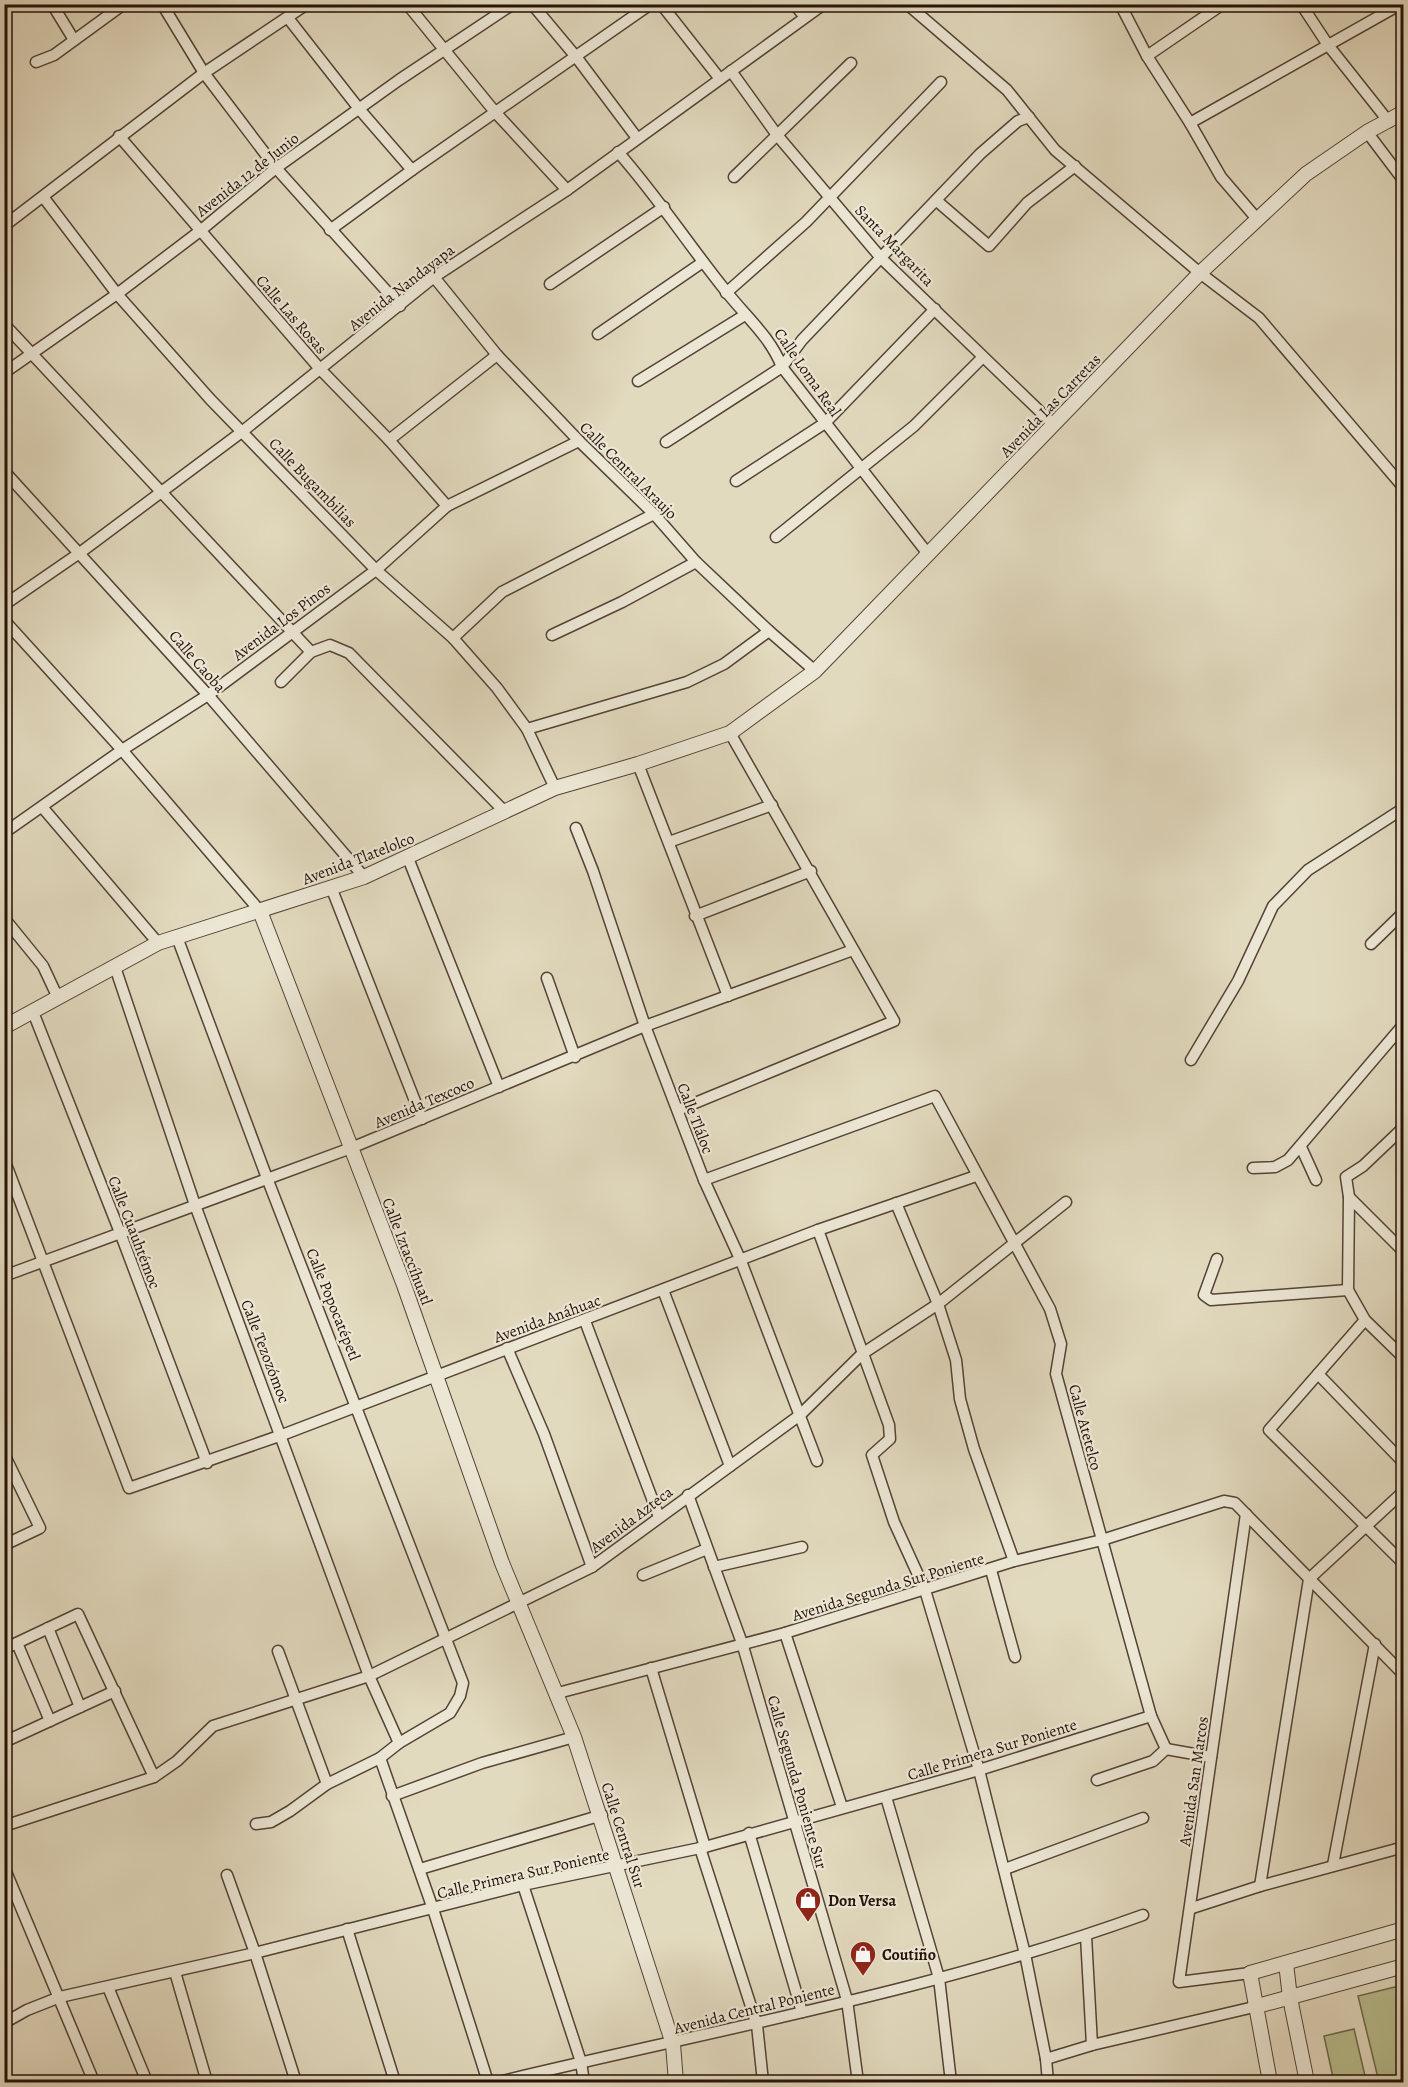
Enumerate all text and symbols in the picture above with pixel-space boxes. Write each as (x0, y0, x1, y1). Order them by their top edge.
street label: Avenida 12 de Junio (191, 128, 304, 223)
street label: Santa Margarita (850, 200, 939, 292)
street label: Avenida Nandayapa (343, 239, 460, 337)
street label: Calle Las Rosas (251, 270, 332, 359)
street label: Calle Loma Real (768, 324, 846, 421)
street label: Avenida Las Carretas (995, 349, 1106, 463)
street label: Calle Central Araujo (575, 417, 682, 524)
street label: Calle Bugambilias (264, 433, 361, 533)
street label: Avenida Los Pinos (227, 578, 335, 667)
street label: Calle Caoba (164, 626, 231, 698)
street label: Avenida Tlatelolco (298, 827, 418, 891)
street label: Avenida Texcoco (370, 1072, 478, 1134)
street label: Calle Tláloc (671, 1080, 719, 1157)
street label: Calle Cuauhtémoc (102, 1173, 166, 1292)
street label: Calle Iztaccíhuatl (377, 1195, 438, 1308)
street label: Calle Popocatépetl (301, 1245, 366, 1364)
street label: Avenida Anáhuac (490, 1289, 604, 1349)
street label: Calle Tezozómoc (235, 1296, 295, 1407)
street label: Calle Atetelco (1063, 1382, 1107, 1473)
street label: Avenida Azteca (585, 1481, 678, 1559)
street label: Avenida Segunda Sur Poniente (789, 1547, 987, 1627)
street label: Calle Segunda Poniente Sur (762, 1693, 832, 1872)
street label: Calle Primera Sur Poniente (905, 1714, 1080, 1786)
street label: Avenida San Marcos (1174, 1715, 1214, 1848)
street label: Calle Central Sur (596, 1779, 651, 1891)
street label: Calle Primera Sur Poniente (435, 1843, 612, 1905)
shop icon: Don Versa (793, 1885, 823, 1923)
place label: Don Versa (828, 1890, 896, 1912)
shop icon: Coutiño (848, 1939, 878, 1977)
place label: Coutiño (882, 1944, 936, 1966)
street label: Avenida Central Poniente (671, 1978, 837, 2040)

